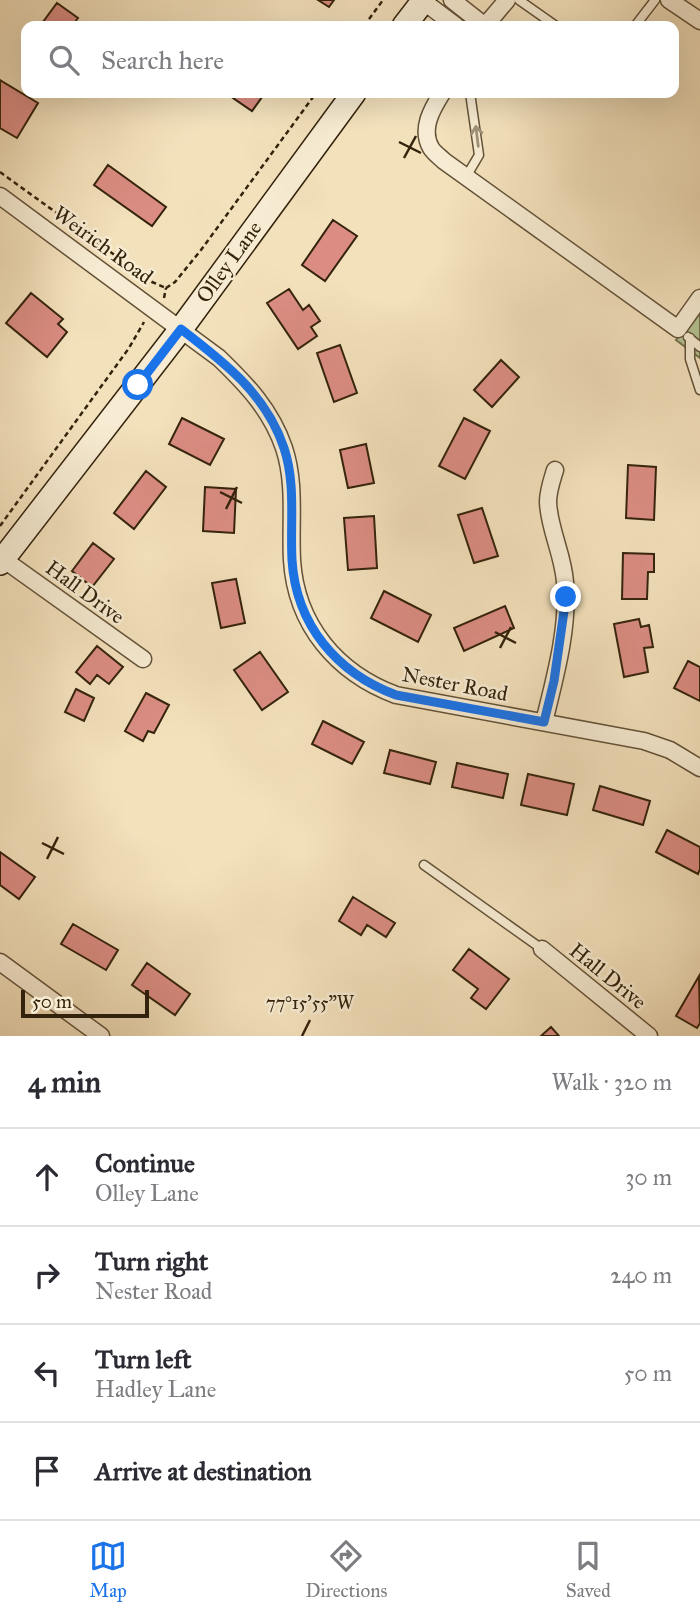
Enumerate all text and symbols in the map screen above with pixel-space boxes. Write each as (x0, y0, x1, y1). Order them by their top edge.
search box (21, 21, 679, 98)
icon: search (45, 41, 83, 79)
text: Search here (101, 44, 224, 76)
one-way arrow (470, 125, 483, 148)
street label: Weirich Road (48, 200, 158, 290)
street label: Olley Lane (191, 216, 268, 308)
route start (122, 369, 153, 400)
street label: Hall Drive (40, 555, 130, 630)
route end (550, 581, 581, 612)
street label: Nester Road (400, 661, 511, 707)
street label: Hall Drive (564, 937, 652, 1015)
scale bar (21, 987, 149, 1019)
text: 50 m (32, 990, 72, 1013)
text: 77°15'55"W (266, 992, 355, 1014)
text: 4 min (28, 1064, 101, 1100)
text: Walk · 320 m (552, 1068, 672, 1096)
text: Continue (95, 1147, 195, 1179)
icon: ahead (28, 1158, 66, 1196)
text: 30 m (625, 1163, 672, 1191)
text: Olley Lane (95, 1179, 199, 1207)
text: Turn right (95, 1245, 208, 1277)
icon: right (28, 1256, 66, 1294)
text: 240 m (610, 1261, 672, 1289)
text: Nester Road (95, 1277, 212, 1305)
text: Turn left (95, 1343, 191, 1375)
icon: left (28, 1354, 66, 1392)
text: 50 m (624, 1359, 672, 1387)
text: Hadley Lane (95, 1375, 216, 1403)
icon: arrive (28, 1452, 66, 1490)
text: Arrive at destination (95, 1455, 312, 1487)
tab: Map (89, 1537, 127, 1602)
tab: Directions (305, 1537, 387, 1602)
tab: Saved (566, 1537, 611, 1602)

